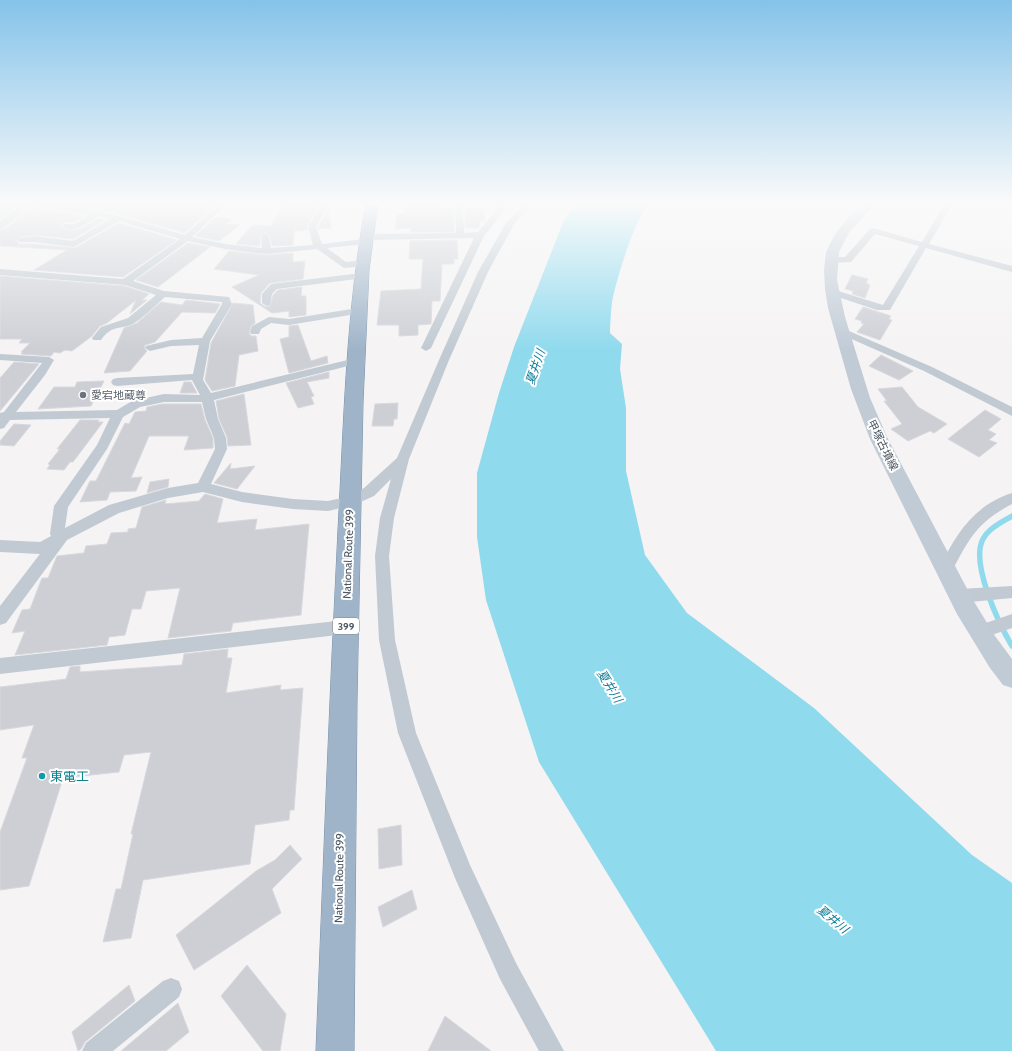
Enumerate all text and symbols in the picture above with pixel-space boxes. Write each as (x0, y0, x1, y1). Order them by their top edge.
water label: 夏井川 (522, 346, 549, 386)
place label: 愛宕地蔵尊 (91, 388, 146, 402)
marker: 愛宕地蔵尊 (78, 390, 88, 400)
street label: 甲塚古墳線 (865, 417, 901, 473)
street label: National Route 399 (339, 509, 357, 599)
road number: 399 (333, 618, 359, 634)
water label: 夏井川 (594, 667, 627, 707)
place label: 東電工 (50, 768, 89, 784)
marker: 東電工 (37, 771, 47, 781)
street label: National Route 399 (331, 833, 347, 923)
water label: 夏井川 (814, 902, 853, 938)

